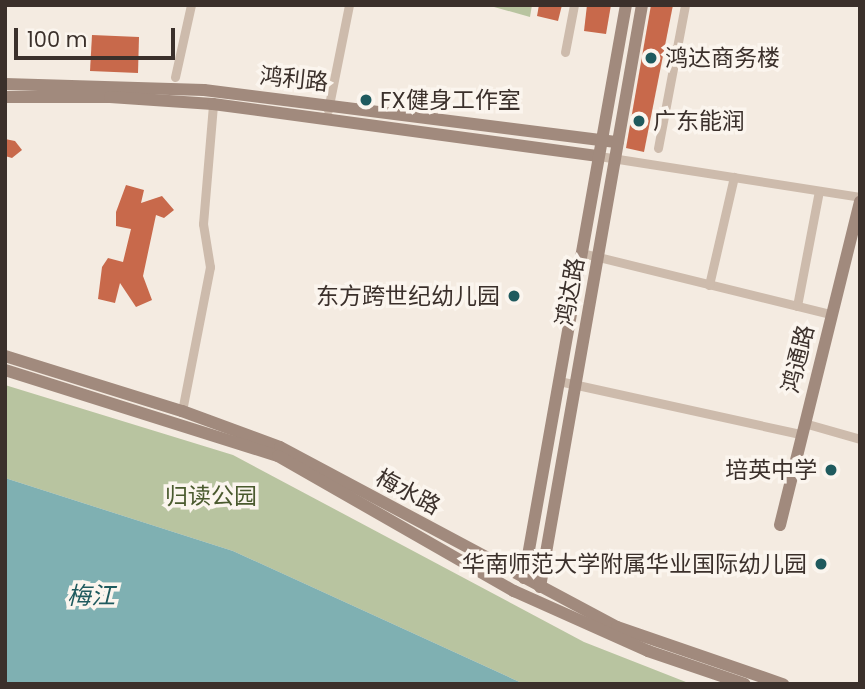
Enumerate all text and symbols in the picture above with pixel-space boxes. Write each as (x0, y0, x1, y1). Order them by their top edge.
scale bar (18, 14, 178, 58)
text: 100 m (27, 25, 87, 54)
place label: 鸿达商务楼 (665, 44, 780, 72)
marker: 鸿达商务楼 (643, 50, 659, 66)
street label: 鸿利路 (258, 62, 330, 96)
place label: FX健身工作室 (380, 86, 521, 114)
marker: FX健身工作室 (358, 92, 374, 108)
place label: 广东能润 (653, 107, 745, 135)
marker: 广东能润 (631, 113, 647, 129)
street label: 鸿达路 (550, 256, 590, 328)
place label: 东方跨世纪幼儿园 (316, 282, 500, 310)
marker: 东方跨世纪幼儿园 (506, 288, 522, 304)
street label: 鸿通路 (776, 322, 820, 396)
place label: 培英中学 (725, 456, 817, 484)
marker: 培英中学 (823, 462, 839, 478)
street label: 梅水路 (371, 464, 445, 520)
park label: 归读公园 (165, 482, 257, 510)
place label: 华南师范大学附属华业国际幼儿园 (462, 550, 807, 578)
marker: 华南师范大学附属华业国际幼儿园 (813, 556, 829, 572)
water label: 梅江 (67, 582, 115, 610)

